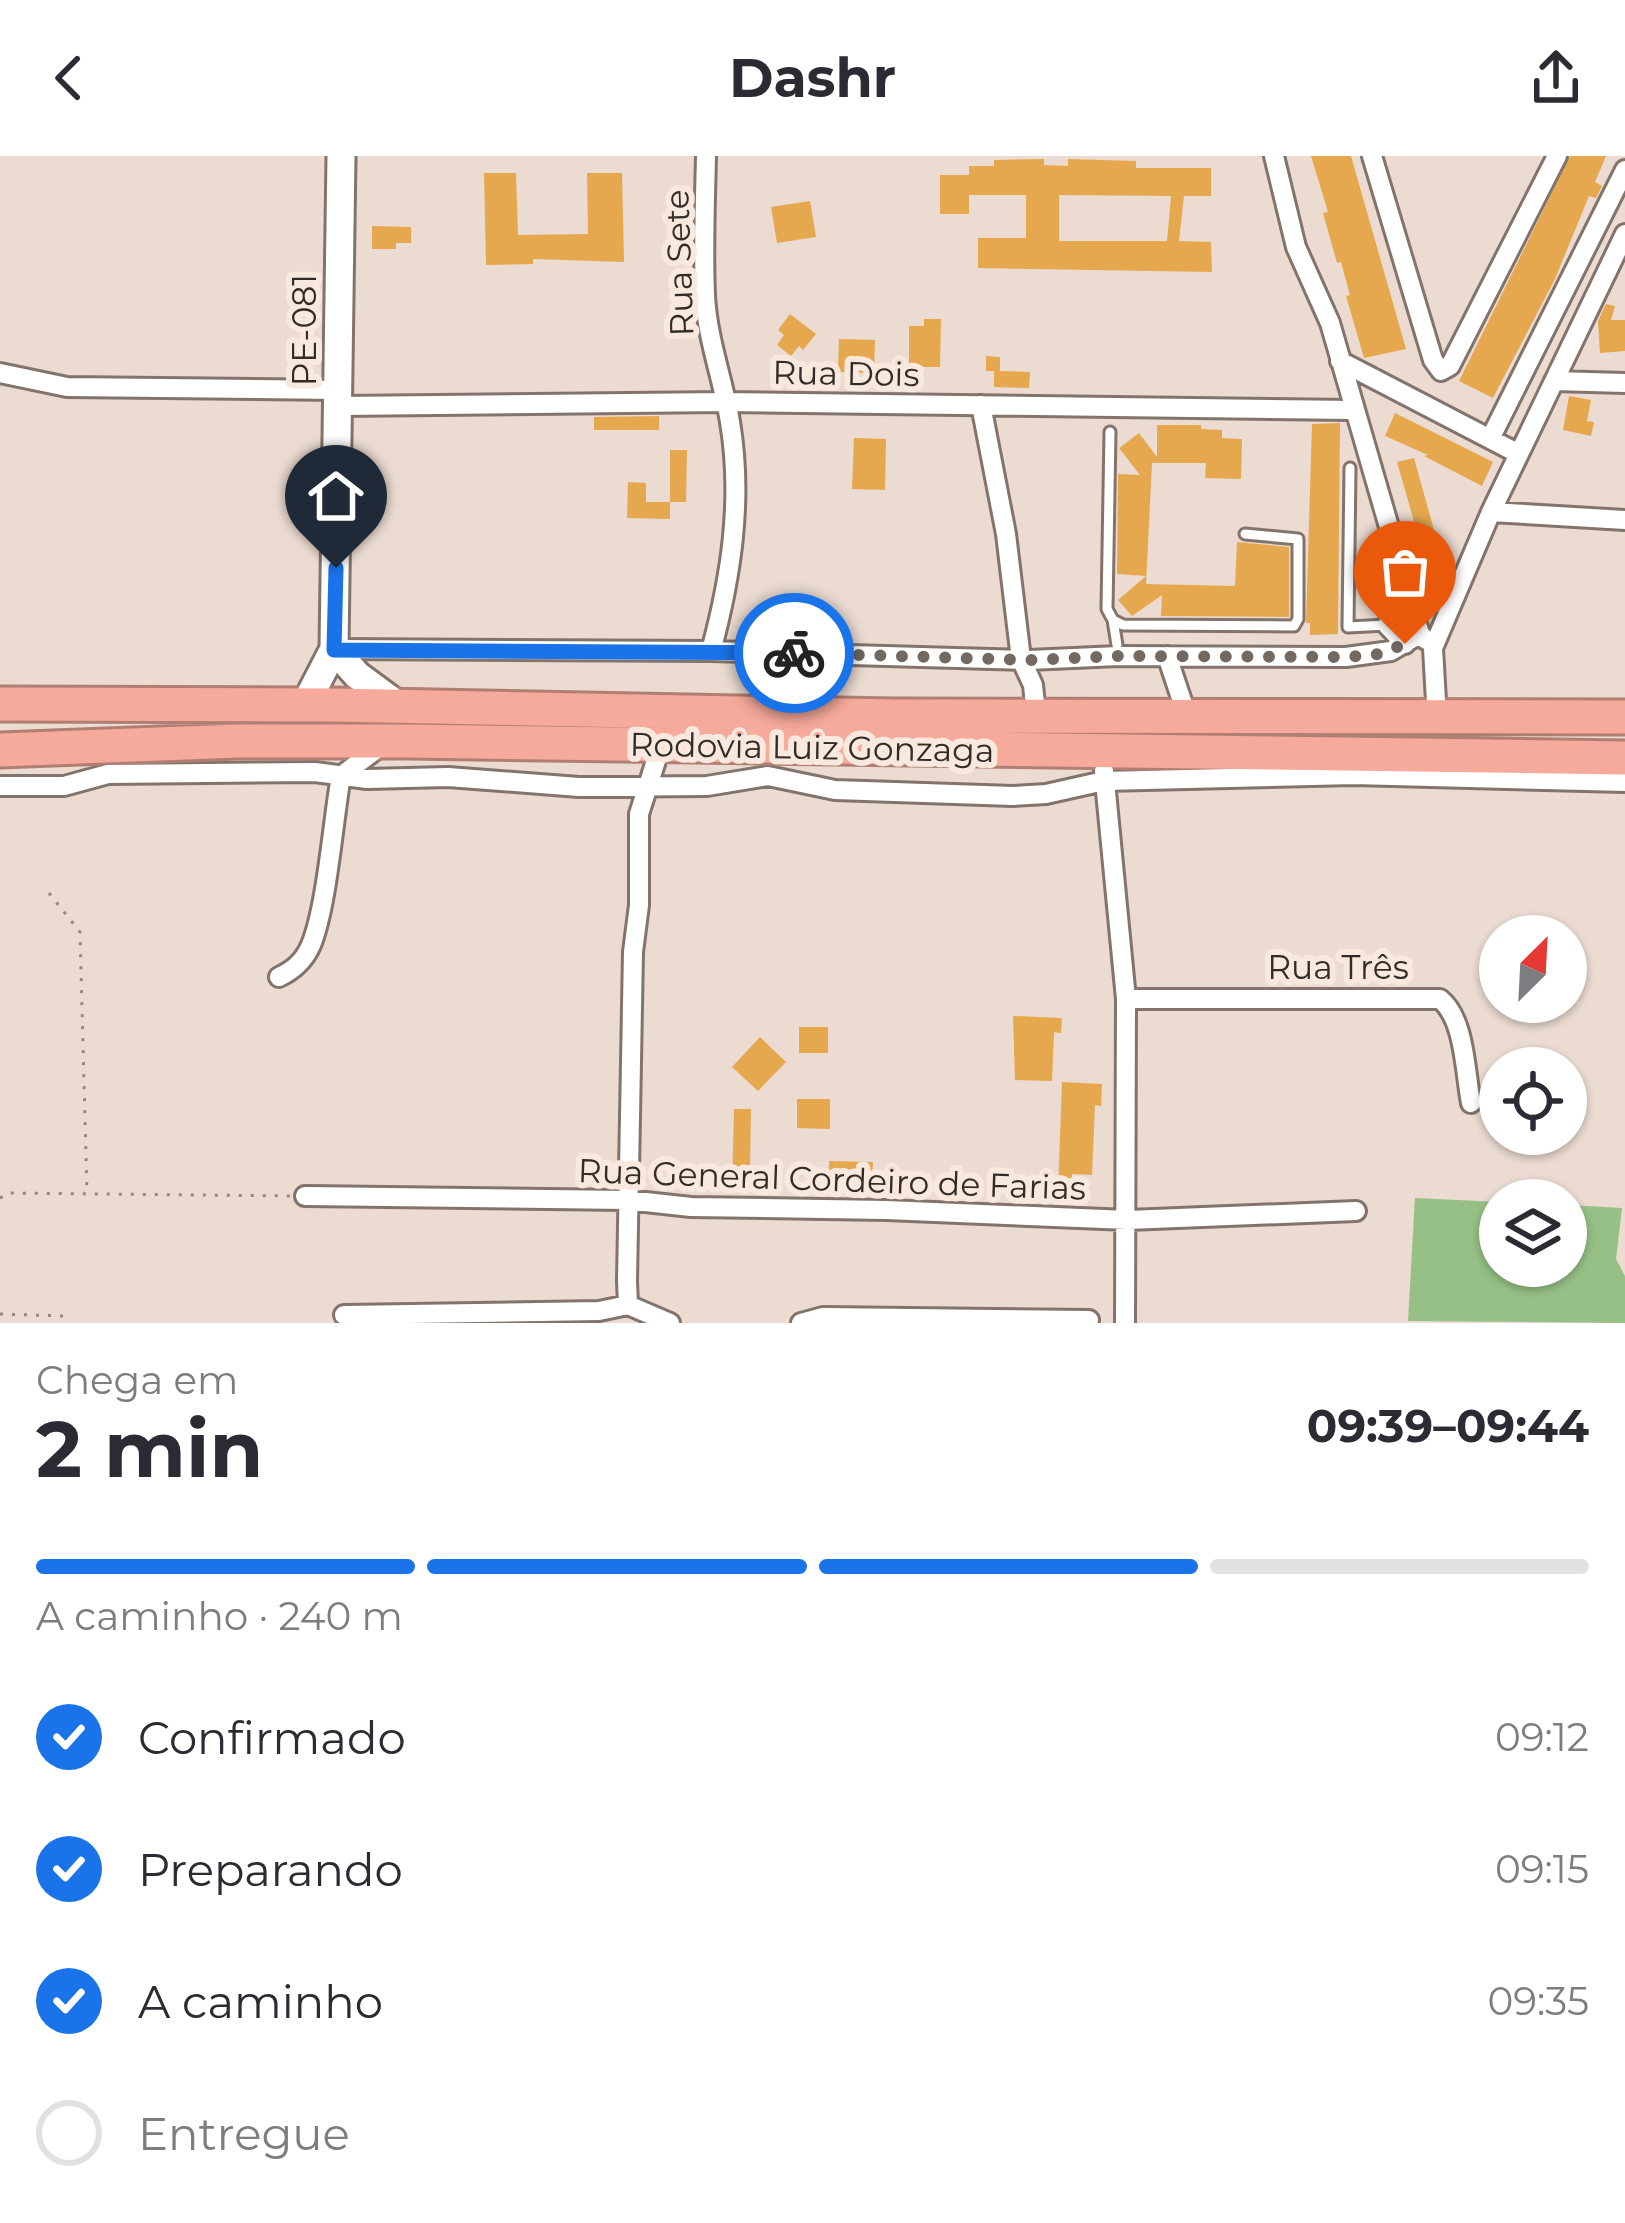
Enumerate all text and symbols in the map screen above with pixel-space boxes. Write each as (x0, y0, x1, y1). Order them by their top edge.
icon: back (36, 45, 102, 111)
text: Dashr (729, 45, 896, 111)
icon: share (1523, 45, 1589, 111)
street label: Rua Sete (656, 189, 702, 337)
street label: PE-081 (284, 274, 324, 386)
street label: Rua Dois (772, 352, 920, 394)
pin (285, 445, 387, 568)
icon: home (303, 463, 369, 529)
pin (1354, 521, 1456, 644)
icon: bag (1372, 539, 1438, 605)
courier (734, 593, 854, 713)
icon: bike (761, 620, 827, 686)
street label: Rodovia Luiz Gonzaga (629, 724, 995, 770)
north arrow (1479, 915, 1587, 1023)
map controls (1479, 915, 1587, 1287)
street label: Rua Três (1267, 947, 1409, 987)
button: locate (1479, 1047, 1587, 1155)
street label: Rua General Cordeiro de Farias (577, 1150, 1087, 1208)
button: layers (1479, 1179, 1587, 1287)
text: Chega em (36, 1356, 238, 1404)
text: 09:39–09:44 (1307, 1398, 1589, 1453)
text: 2 min (36, 1401, 263, 1497)
text: A caminho · 240 m (36, 1592, 403, 1640)
icon: check (36, 1704, 102, 1770)
text: Confirmado (138, 1710, 406, 1765)
text: 09:12 (1495, 1713, 1589, 1761)
icon: check (36, 1836, 102, 1902)
text: Preparando (138, 1842, 403, 1897)
text: 09:15 (1495, 1845, 1589, 1893)
icon: check (36, 1968, 102, 2034)
text: A caminho (138, 1974, 383, 2029)
text: 09:35 (1487, 1977, 1589, 2025)
text: Entregue (138, 2106, 350, 2161)

